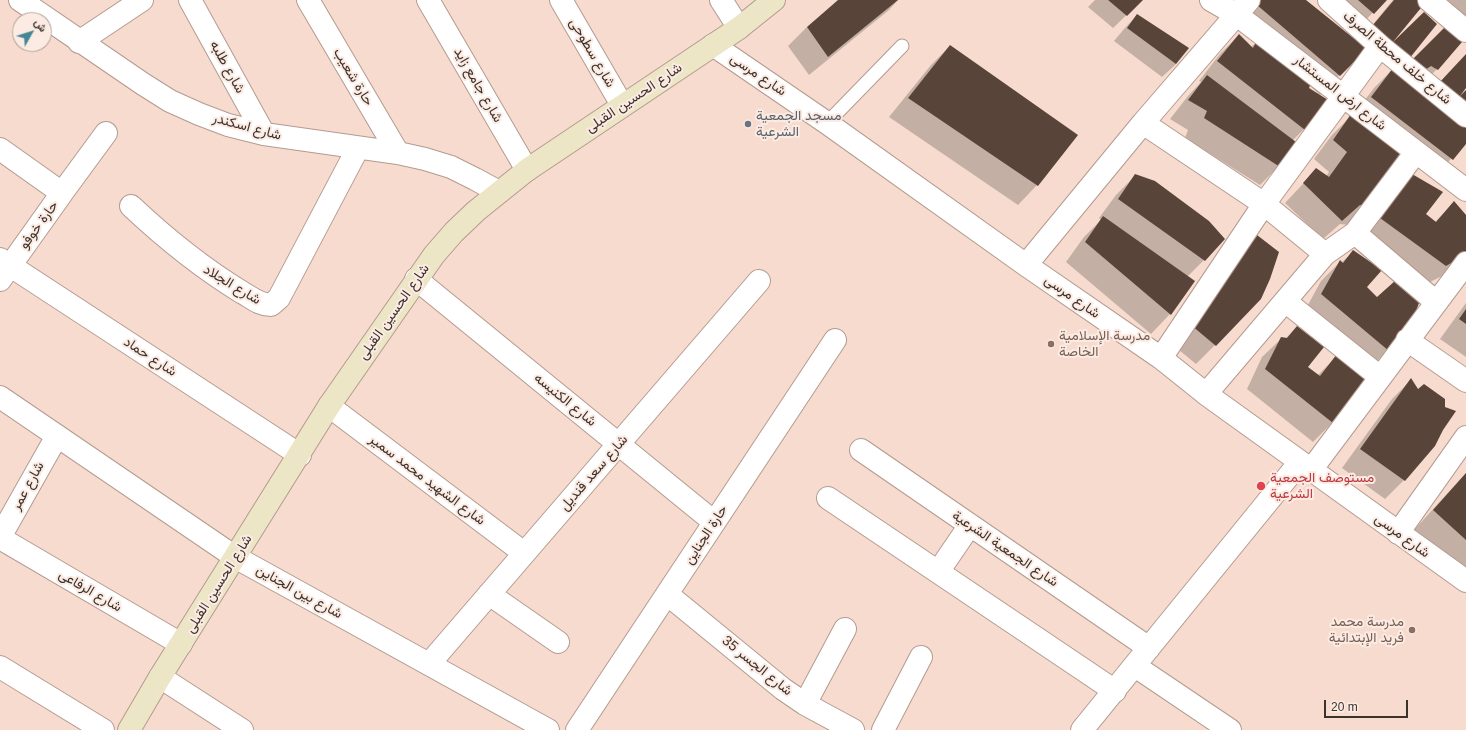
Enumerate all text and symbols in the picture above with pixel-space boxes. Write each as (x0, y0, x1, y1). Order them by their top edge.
street label: شارع خلف محطة الصرف (1339, 8, 1455, 108)
north arrow (12, 12, 52, 52)
street label: شارع سطوحى (565, 15, 619, 91)
text: ش (32, 16, 49, 34)
street label: شارع طلبه (206, 38, 248, 96)
street label: حارة شعيب (329, 45, 377, 109)
street label: شارع جامع زايد (450, 45, 506, 125)
street label: شارع مرسى (727, 50, 789, 100)
street label: شارع ارض المستشار (1290, 52, 1390, 134)
street label: شارع الحسين القبلى (583, 59, 685, 137)
place label: مسجد الجمعية الشرعية (756, 108, 841, 140)
street label: شارع اسكندر (211, 110, 283, 144)
marker: مسجد الجمعية الشرعية (743, 119, 753, 129)
street label: حارة خوفو (16, 198, 62, 252)
street label: شارع الجلاد (200, 261, 264, 309)
street label: شارع الحسين القبلى (355, 261, 433, 363)
street label: شارع مرسى (1041, 272, 1103, 322)
place label: مدرسة الإسلامية الخاصة (1059, 328, 1150, 360)
street label: شارع حماد (120, 334, 180, 380)
marker: مدرسة الإسلامية الخاصة (1046, 339, 1056, 349)
street label: شارع الكنيسه (530, 370, 600, 430)
street label: شارع الشهيد محمد سمير (366, 431, 488, 529)
street label: شارع سعد قنديل (556, 432, 632, 514)
street label: شارع عمر (8, 459, 48, 513)
place label: مستوصف الجمعية الشرعية (1270, 470, 1374, 502)
marker: مستوصف الجمعية الشرعية (1255, 480, 1267, 492)
street label: حارة الجناين (681, 502, 731, 568)
street label: شارع الجمعية الشرعية (949, 507, 1061, 591)
street label: شارع مرسى (1371, 510, 1433, 562)
street label: شارع الحسين القبلى (182, 532, 256, 636)
street label: شارع بين الجناين (253, 561, 345, 623)
street label: شارع الرفاعى (55, 566, 125, 616)
place label: مدرسة محمد فريد الإبتدائية (1329, 614, 1404, 646)
marker: مدرسة محمد فريد الإبتدائية (1407, 625, 1417, 635)
street label: شارع الجسر 35 (718, 633, 796, 699)
scale bar (1326, 692, 1410, 718)
text: 20 m (1331, 700, 1358, 714)

